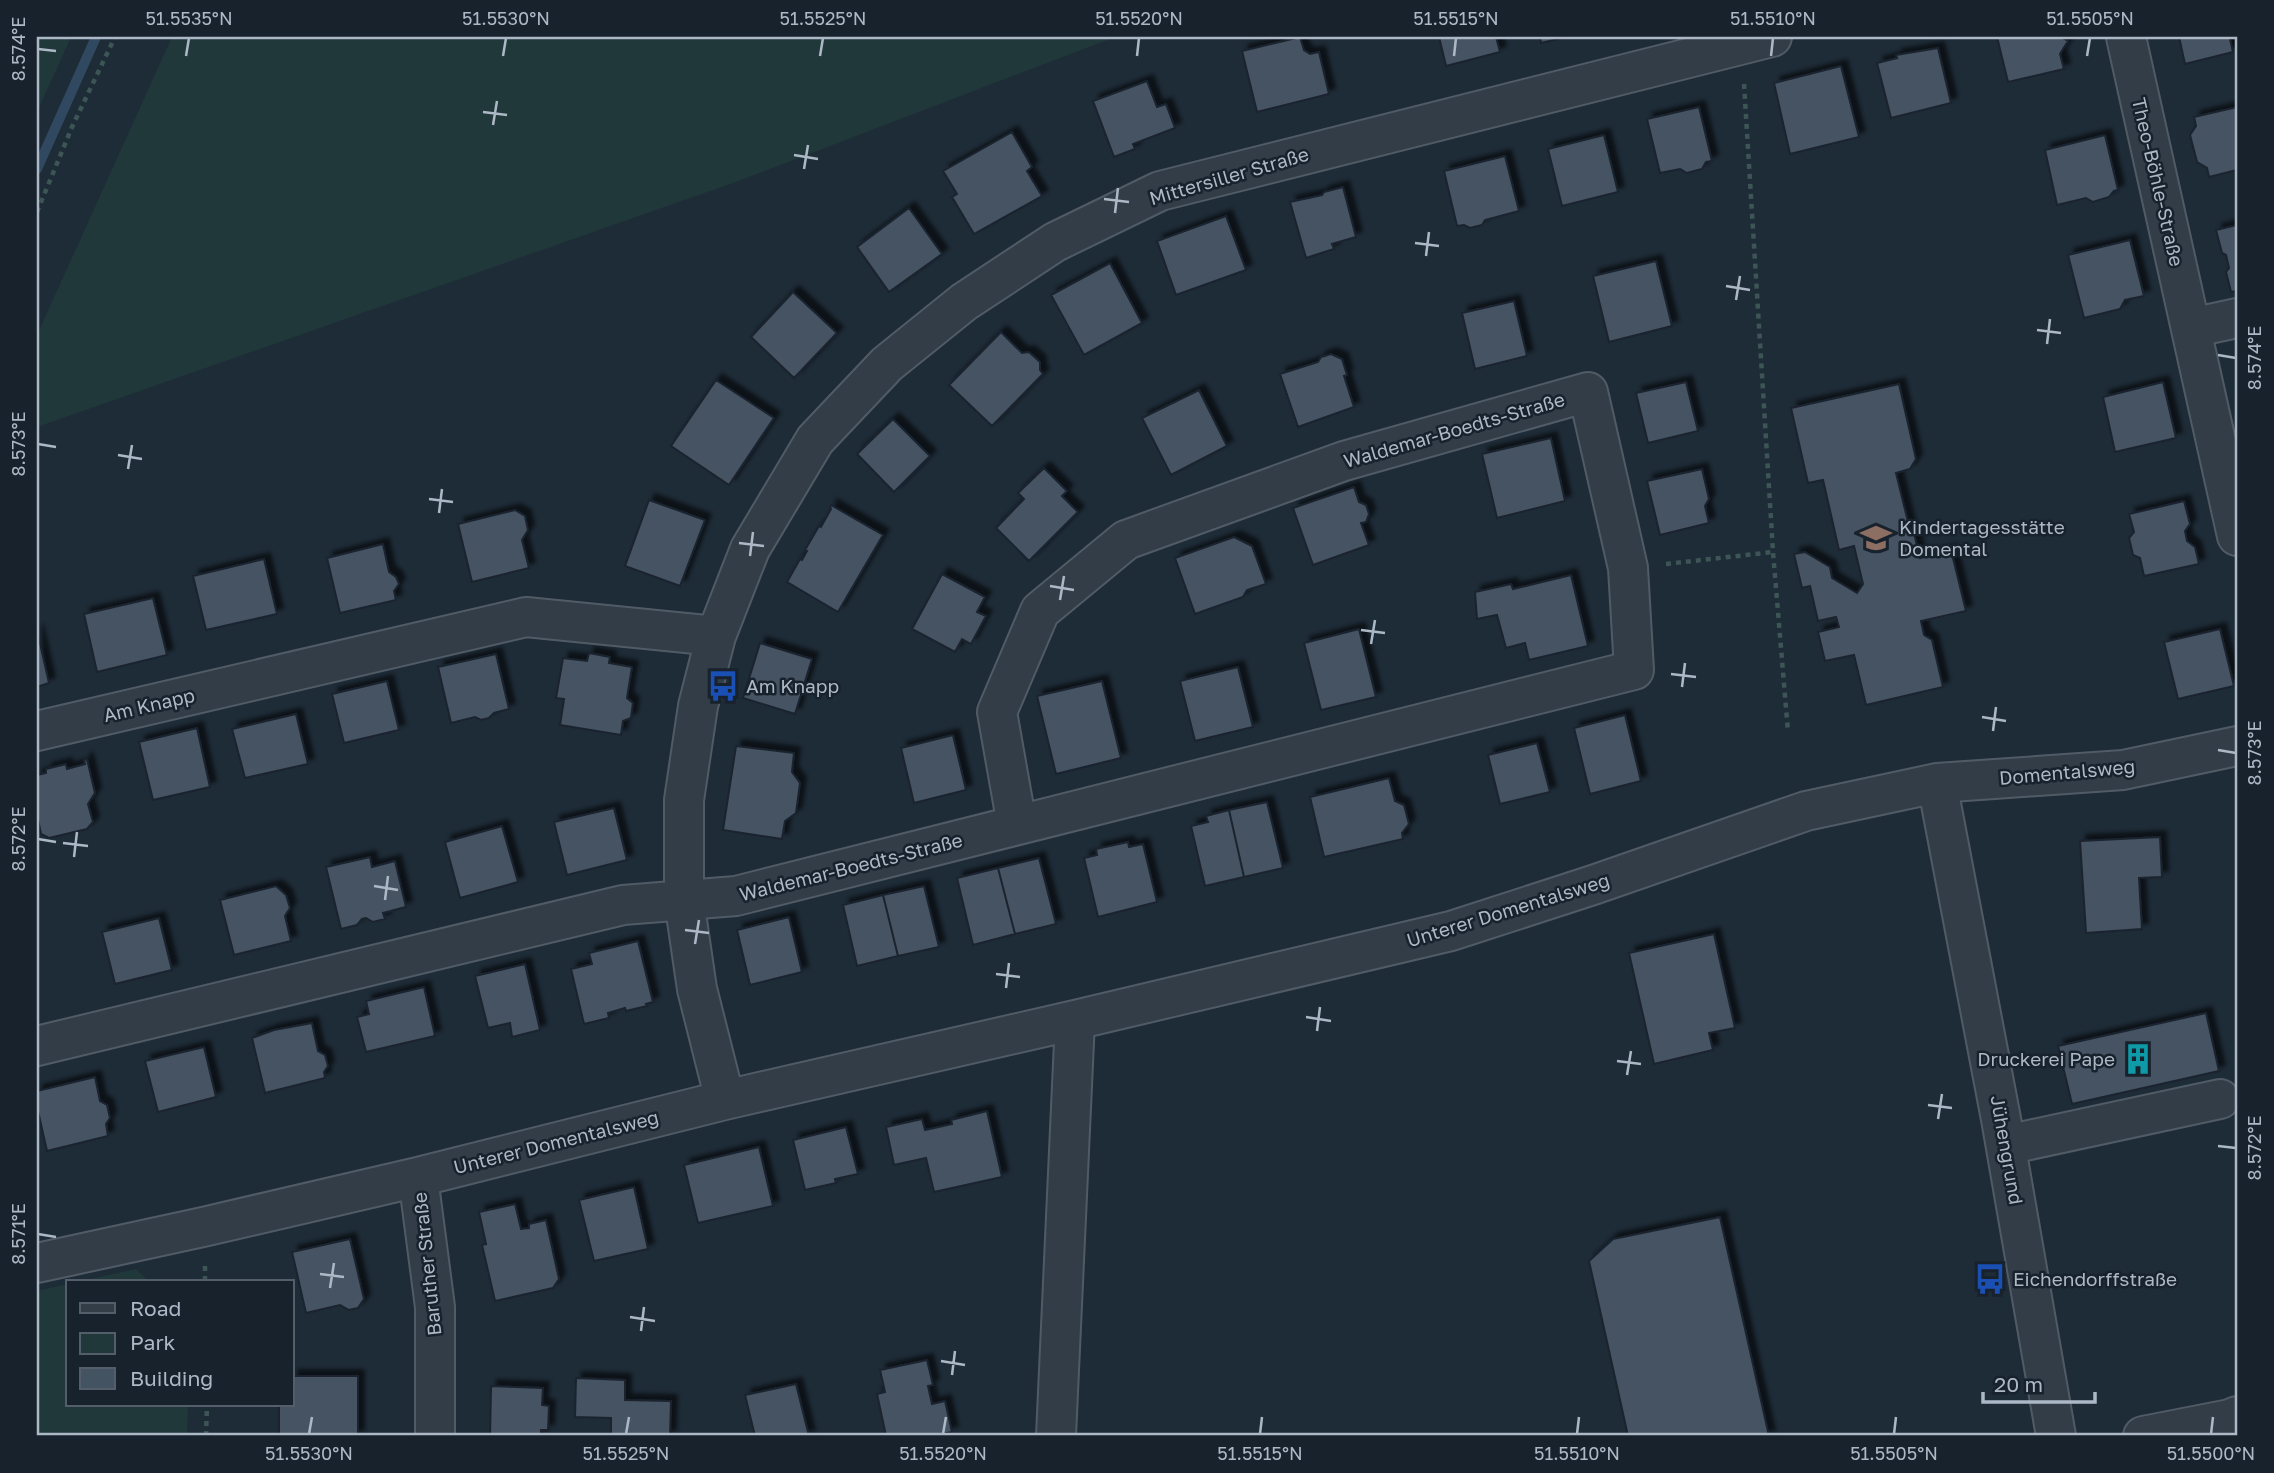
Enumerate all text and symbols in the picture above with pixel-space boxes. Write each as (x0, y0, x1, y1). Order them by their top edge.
text: 51.5535°N (145, 7, 233, 29)
text: 51.5530°N (462, 7, 550, 29)
text: 51.5525°N (779, 7, 867, 29)
text: 51.5520°N (1095, 7, 1183, 29)
text: 51.5515°N (1413, 7, 1499, 29)
text: 51.5510°N (1730, 7, 1816, 29)
text: 51.5505°N (2046, 7, 2134, 29)
text: 8.574°E (7, 17, 29, 81)
street label: Theo-Böhle-Straße (2128, 95, 2189, 268)
street label: Mittersiller Straße (1147, 142, 1311, 209)
text: 8.574°E (2243, 326, 2265, 390)
street label: Waldemar-Boedts-Straße (1341, 387, 1567, 472)
text: 8.573°E (7, 412, 29, 476)
place label: Kindertagesstätte Domental (1899, 515, 2065, 560)
school or university icon: Kindertagesstätte Domental (1859, 521, 1893, 555)
bus stop icon: Am Knapp (706, 669, 740, 703)
place label: Am Knapp (746, 674, 839, 697)
street label: Am Knapp (101, 683, 197, 726)
text: 8.573°E (2243, 721, 2265, 785)
street label: Domentalsweg (1998, 754, 2136, 789)
text: 8.572°E (7, 807, 29, 871)
street label: Waldemar-Boedts-Straße (737, 828, 965, 905)
street label: Unterer Domentalsweg (1404, 868, 1612, 951)
building icon: Druckerei Pape (2121, 1042, 2155, 1076)
place label: Druckerei Pape (1977, 1047, 2115, 1070)
street label: Jühengrund (1987, 1094, 2028, 1206)
street label: Unterer Domentalsweg (451, 1105, 661, 1178)
text: 8.572°E (2243, 1116, 2265, 1180)
street label: Baruther Straße (408, 1191, 445, 1337)
text: 8.571°E (7, 1203, 29, 1265)
bus stop icon: Eichendorffstraße (1973, 1262, 2007, 1296)
place label: Eichendorffstraße (2013, 1267, 2177, 1290)
legend (66, 1280, 294, 1406)
text: Road (130, 1295, 181, 1321)
text: Park (130, 1329, 176, 1355)
scale bar (1983, 1361, 2096, 1405)
text: Building (130, 1365, 213, 1391)
text: 20 m (1994, 1371, 2043, 1397)
text: 51.5530°N (265, 1442, 353, 1464)
text: 51.5525°N (582, 1442, 670, 1464)
text: 51.5520°N (899, 1442, 987, 1464)
text: 51.5515°N (1217, 1442, 1303, 1464)
text: 51.5510°N (1534, 1442, 1620, 1464)
text: 51.5505°N (1850, 1442, 1938, 1464)
text: 51.5500°N (2167, 1442, 2255, 1464)

